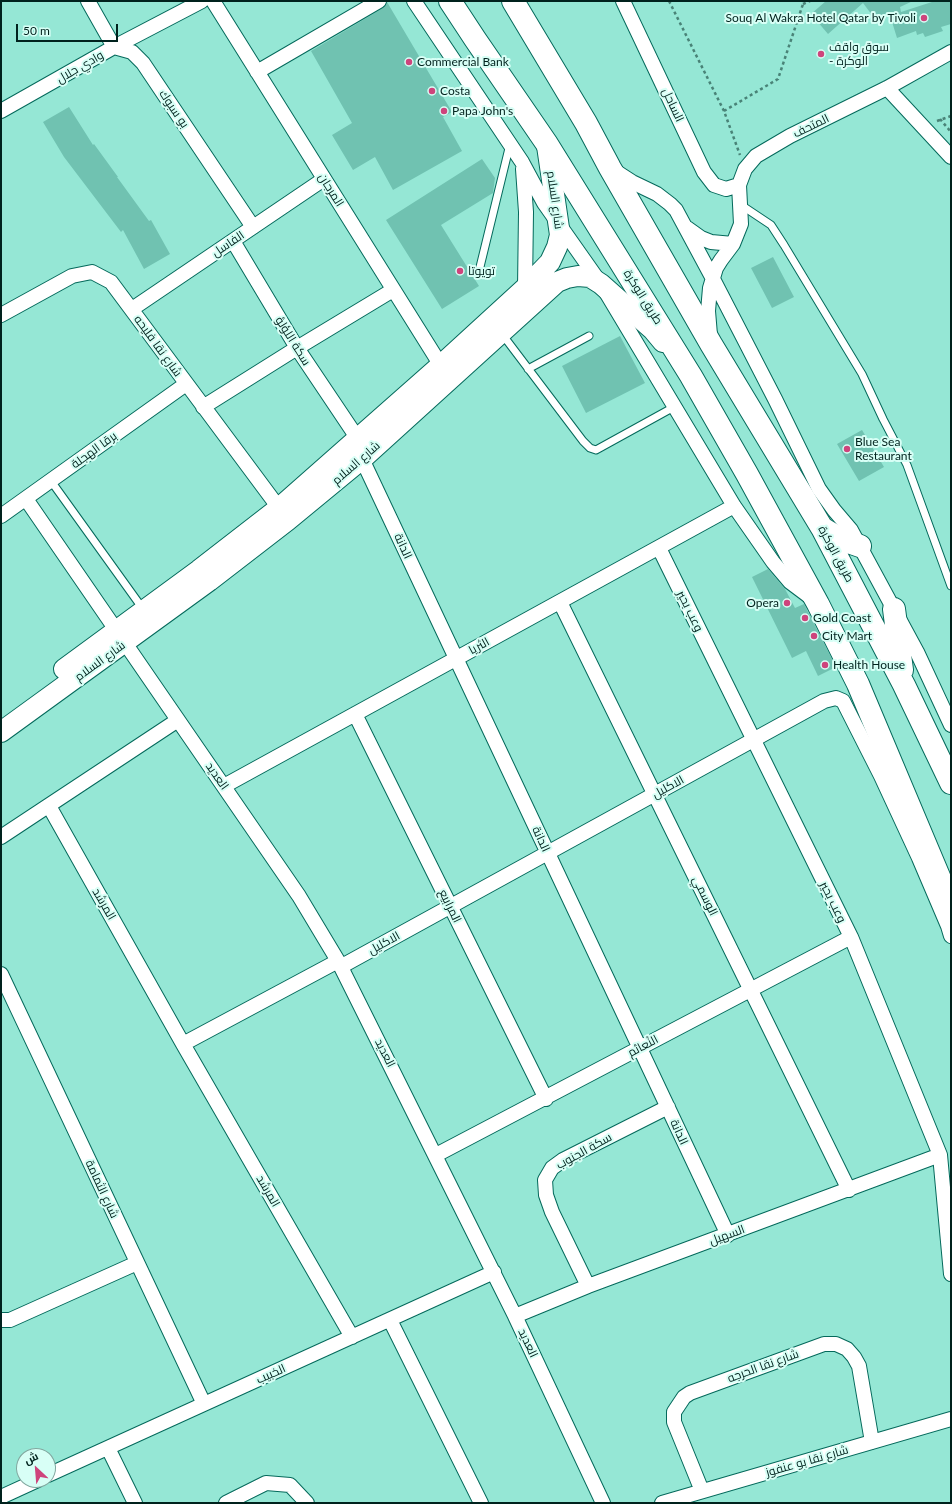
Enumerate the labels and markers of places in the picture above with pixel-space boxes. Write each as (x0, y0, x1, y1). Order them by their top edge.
place label: Souq Al Wakra Hotel Qatar by Tivoli (726, 11, 916, 25)
marker: Souq Al Wakra Hotel Qatar by Tivoli (919, 13, 929, 23)
place label: سوق واقف - الوكرة (829, 40, 889, 68)
marker: سوق واقف - الوكرة (816, 49, 826, 59)
place label: Commercial Bank (417, 55, 509, 69)
marker: Commercial Bank (404, 57, 414, 67)
place label: Costa (440, 84, 470, 98)
marker: Costa (427, 86, 437, 96)
place label: Papa John's (452, 104, 513, 118)
marker: Papa John's (439, 106, 449, 116)
place label: تويوتا (468, 264, 495, 278)
marker: تويوتا (455, 266, 465, 276)
place label: Blue Sea Restaurant (855, 435, 912, 463)
marker: Blue Sea Restaurant (842, 444, 852, 454)
place label: Opera (746, 596, 779, 610)
marker: Opera (782, 598, 792, 608)
place label: Gold Coast (813, 611, 871, 625)
marker: Gold Coast (800, 613, 810, 623)
place label: City Mart (822, 629, 872, 643)
marker: City Mart (809, 631, 819, 641)
place label: Health House (833, 658, 905, 672)
marker: Health House (820, 660, 830, 670)

